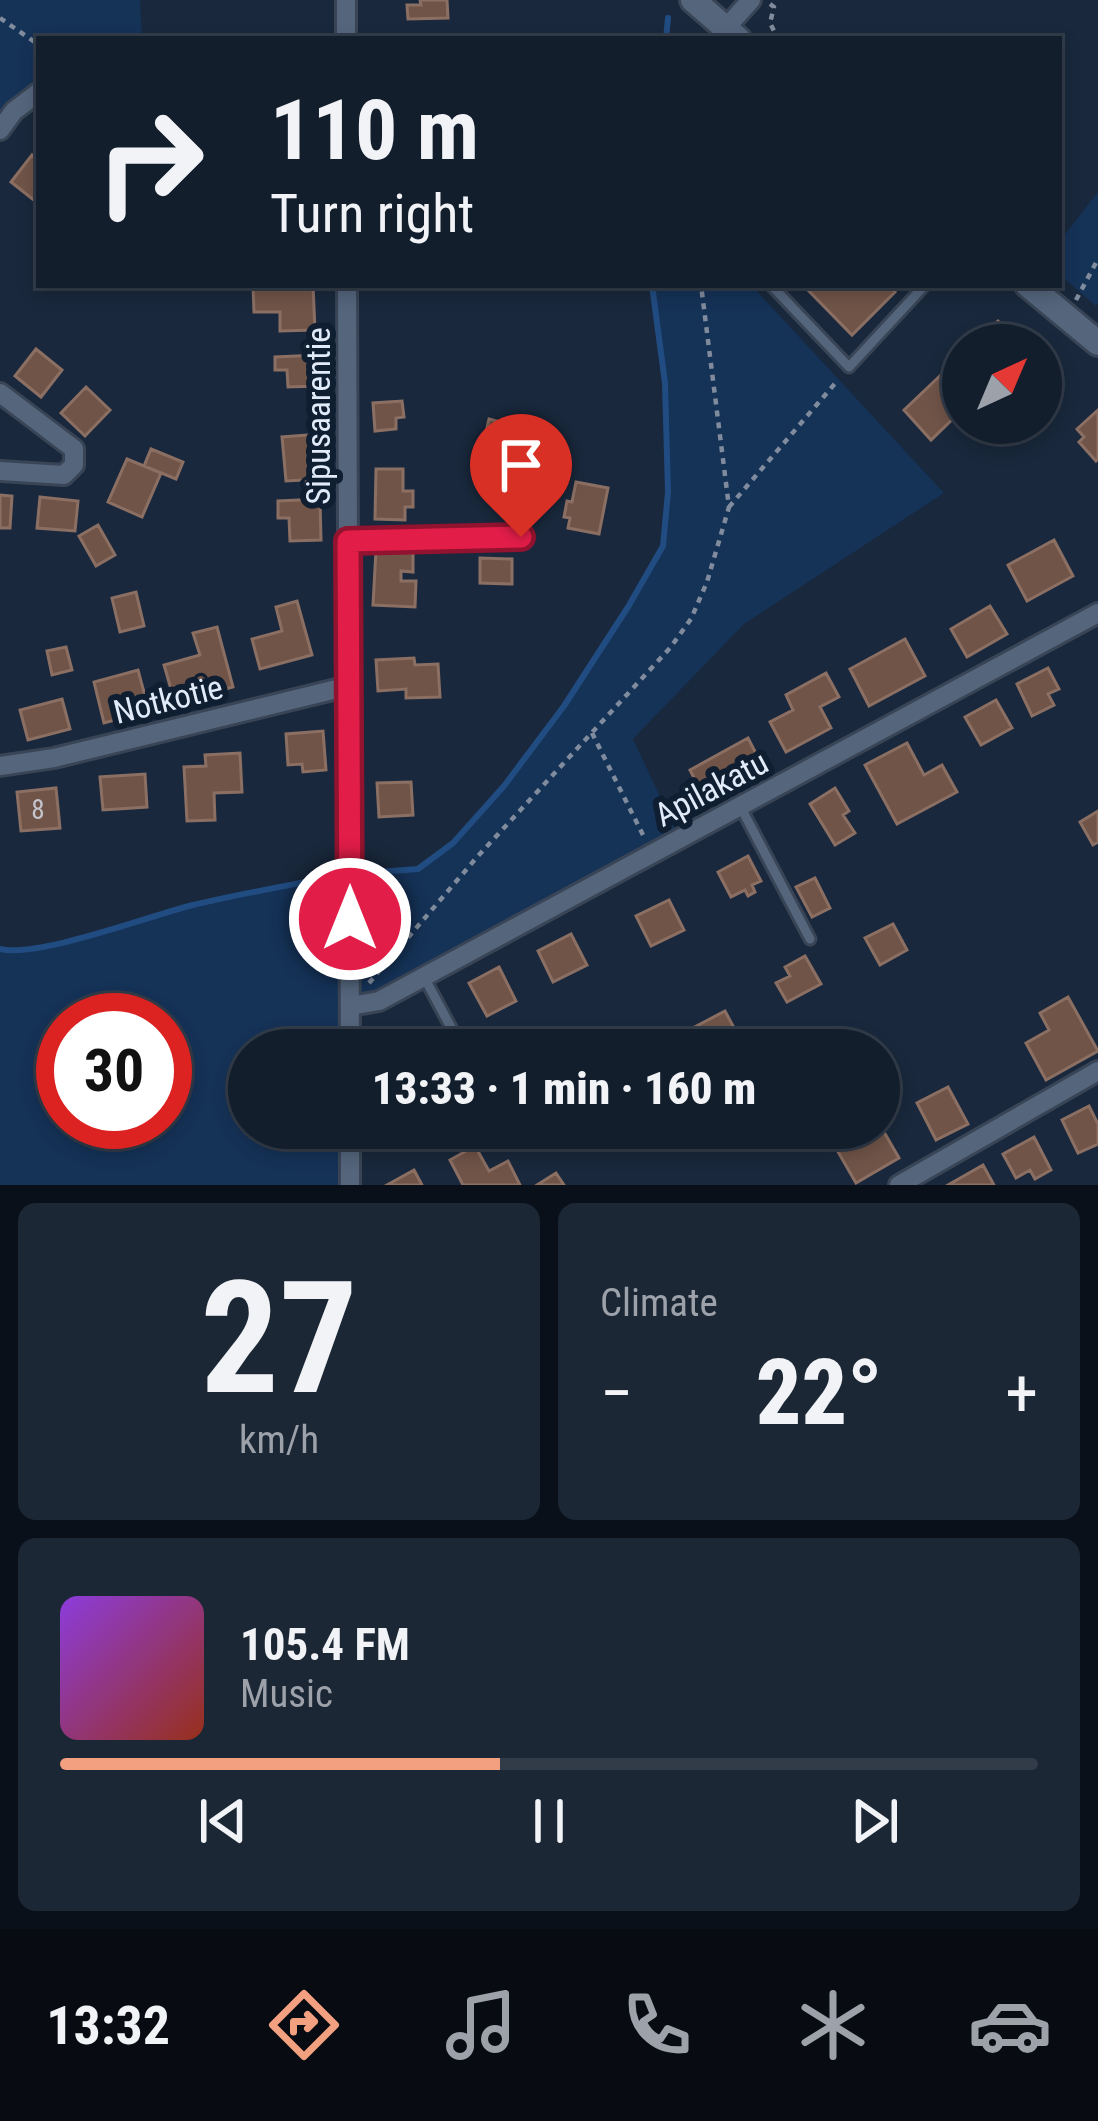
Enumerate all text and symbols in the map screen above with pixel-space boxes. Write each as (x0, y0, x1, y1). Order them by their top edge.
text: 110 m (270, 81, 479, 180)
icon: right (72, 84, 228, 240)
text: Turn right (270, 182, 474, 245)
north arrow (942, 324, 1062, 444)
map controls (942, 324, 1062, 444)
street label: Sipusaarentie (299, 327, 338, 505)
pin (470, 414, 572, 537)
icon: arrive (488, 432, 554, 498)
street label: Notkotie (110, 667, 227, 732)
street label: Apilakatu (648, 742, 775, 834)
house number: 8 (31, 794, 45, 826)
position arrow (287, 856, 413, 982)
speed limit sign: 30 (36, 993, 192, 1149)
text: 13:33 · 1 min · 160 m (372, 1062, 756, 1115)
text: 27 (200, 1247, 358, 1430)
text: Climate (600, 1280, 718, 1326)
text: 22° (756, 1341, 883, 1446)
text: − (600, 1355, 633, 1432)
text: + (1005, 1355, 1038, 1432)
text: km/h (239, 1417, 319, 1463)
text: 105.4 FM (240, 1618, 410, 1671)
text: Music (240, 1671, 333, 1717)
icon: previous (190, 1788, 256, 1854)
icon: pause (516, 1788, 582, 1854)
icon: next (842, 1788, 908, 1854)
icon: directions (262, 1983, 346, 2067)
icon: music (439, 1983, 523, 2067)
icon: phone (615, 1983, 699, 2067)
icon: climate (791, 1983, 875, 2067)
icon: car (968, 1983, 1052, 2067)
text: 13:32 (46, 1994, 170, 2057)

